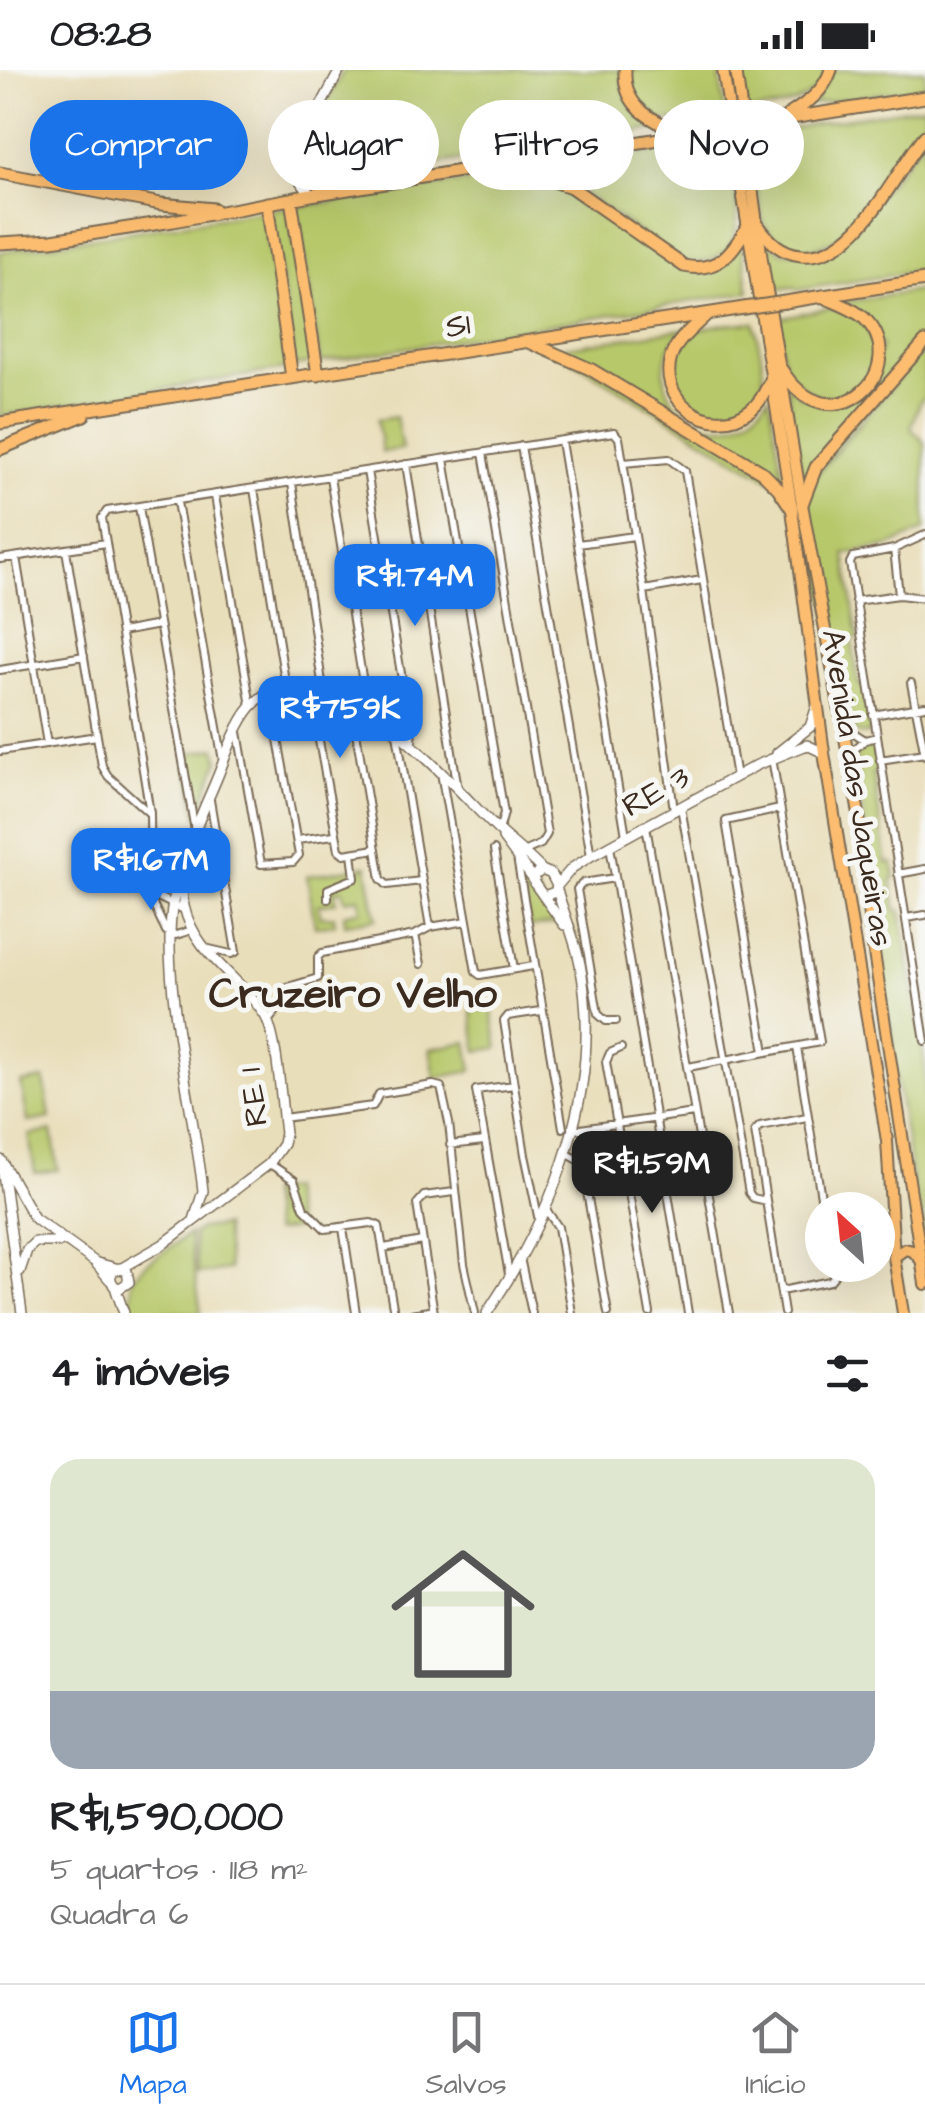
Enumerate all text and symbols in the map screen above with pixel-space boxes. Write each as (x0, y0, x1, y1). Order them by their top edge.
text: 08:28 (50, 9, 151, 61)
chip: Comprar (30, 100, 248, 190)
chip: Alugar (268, 100, 439, 190)
chip: Filtros (459, 100, 634, 190)
chip: Novo (654, 100, 804, 190)
street label: S1 (442, 302, 474, 350)
pin: R$1.74M (323, 544, 507, 629)
text: R$1.74M (356, 554, 474, 599)
street label: Avenida das Jaqueiras (810, 626, 904, 950)
pin: R$759K (259, 676, 421, 761)
text: R$759K (280, 686, 400, 731)
street label: RE 3 (614, 755, 698, 829)
pin: R$1.67M (59, 828, 243, 913)
text: R$1.67M (93, 838, 209, 883)
district label: Cruzeiro Velho (209, 966, 497, 1024)
street label: RE 1 (228, 1065, 280, 1129)
pin: R$1.59M (560, 1131, 744, 1216)
text: R$1.59M (594, 1141, 710, 1186)
north arrow (805, 1192, 895, 1282)
map controls (805, 1192, 895, 1282)
text: 4 imóveis (50, 1344, 230, 1402)
icon: filters (820, 1346, 875, 1401)
icon: home (373, 1524, 553, 1704)
text: R$1,590,000 (50, 1789, 283, 1847)
text: 5 quartos · 118 m² (50, 1847, 308, 1892)
text: Quadra 6 (50, 1892, 189, 1937)
tab: Mapa (119, 2005, 187, 2104)
tab: Salvos (426, 2005, 507, 2104)
tab: Início (745, 2005, 806, 2104)

